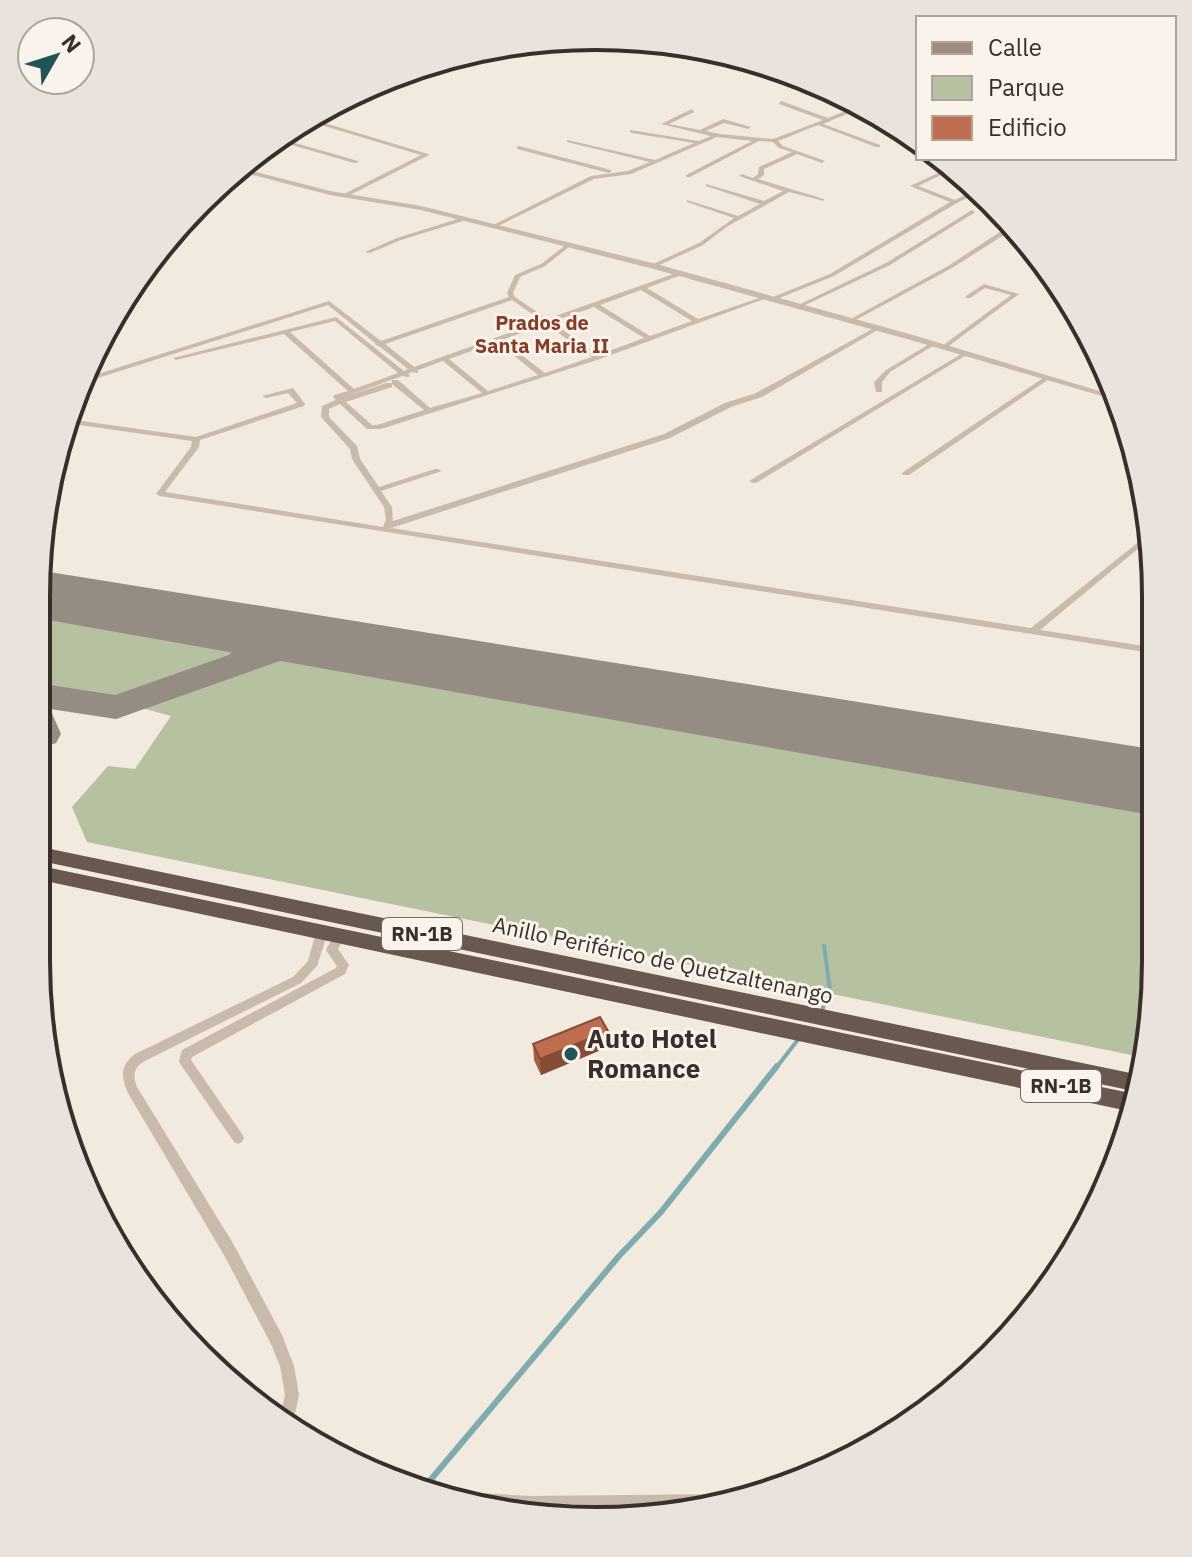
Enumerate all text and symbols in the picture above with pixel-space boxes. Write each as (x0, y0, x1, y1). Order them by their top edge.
north arrow (16, 16, 96, 96)
legend (916, 16, 1176, 160)
text: N (56, 28, 88, 58)
text: Calle (988, 31, 1042, 63)
text: Parque (988, 71, 1065, 103)
text: Edificio (988, 111, 1067, 143)
district label: Prados de Santa Maria II (475, 309, 609, 359)
street label: Anillo Periférico de Quetzaltenango (490, 909, 836, 1010)
road number: RN-1B (382, 918, 462, 950)
place label: Auto Hotel Romance (587, 1021, 717, 1085)
marker: Auto Hotel Romance (562, 1045, 580, 1063)
road number: RN-1B (1021, 1070, 1101, 1102)

